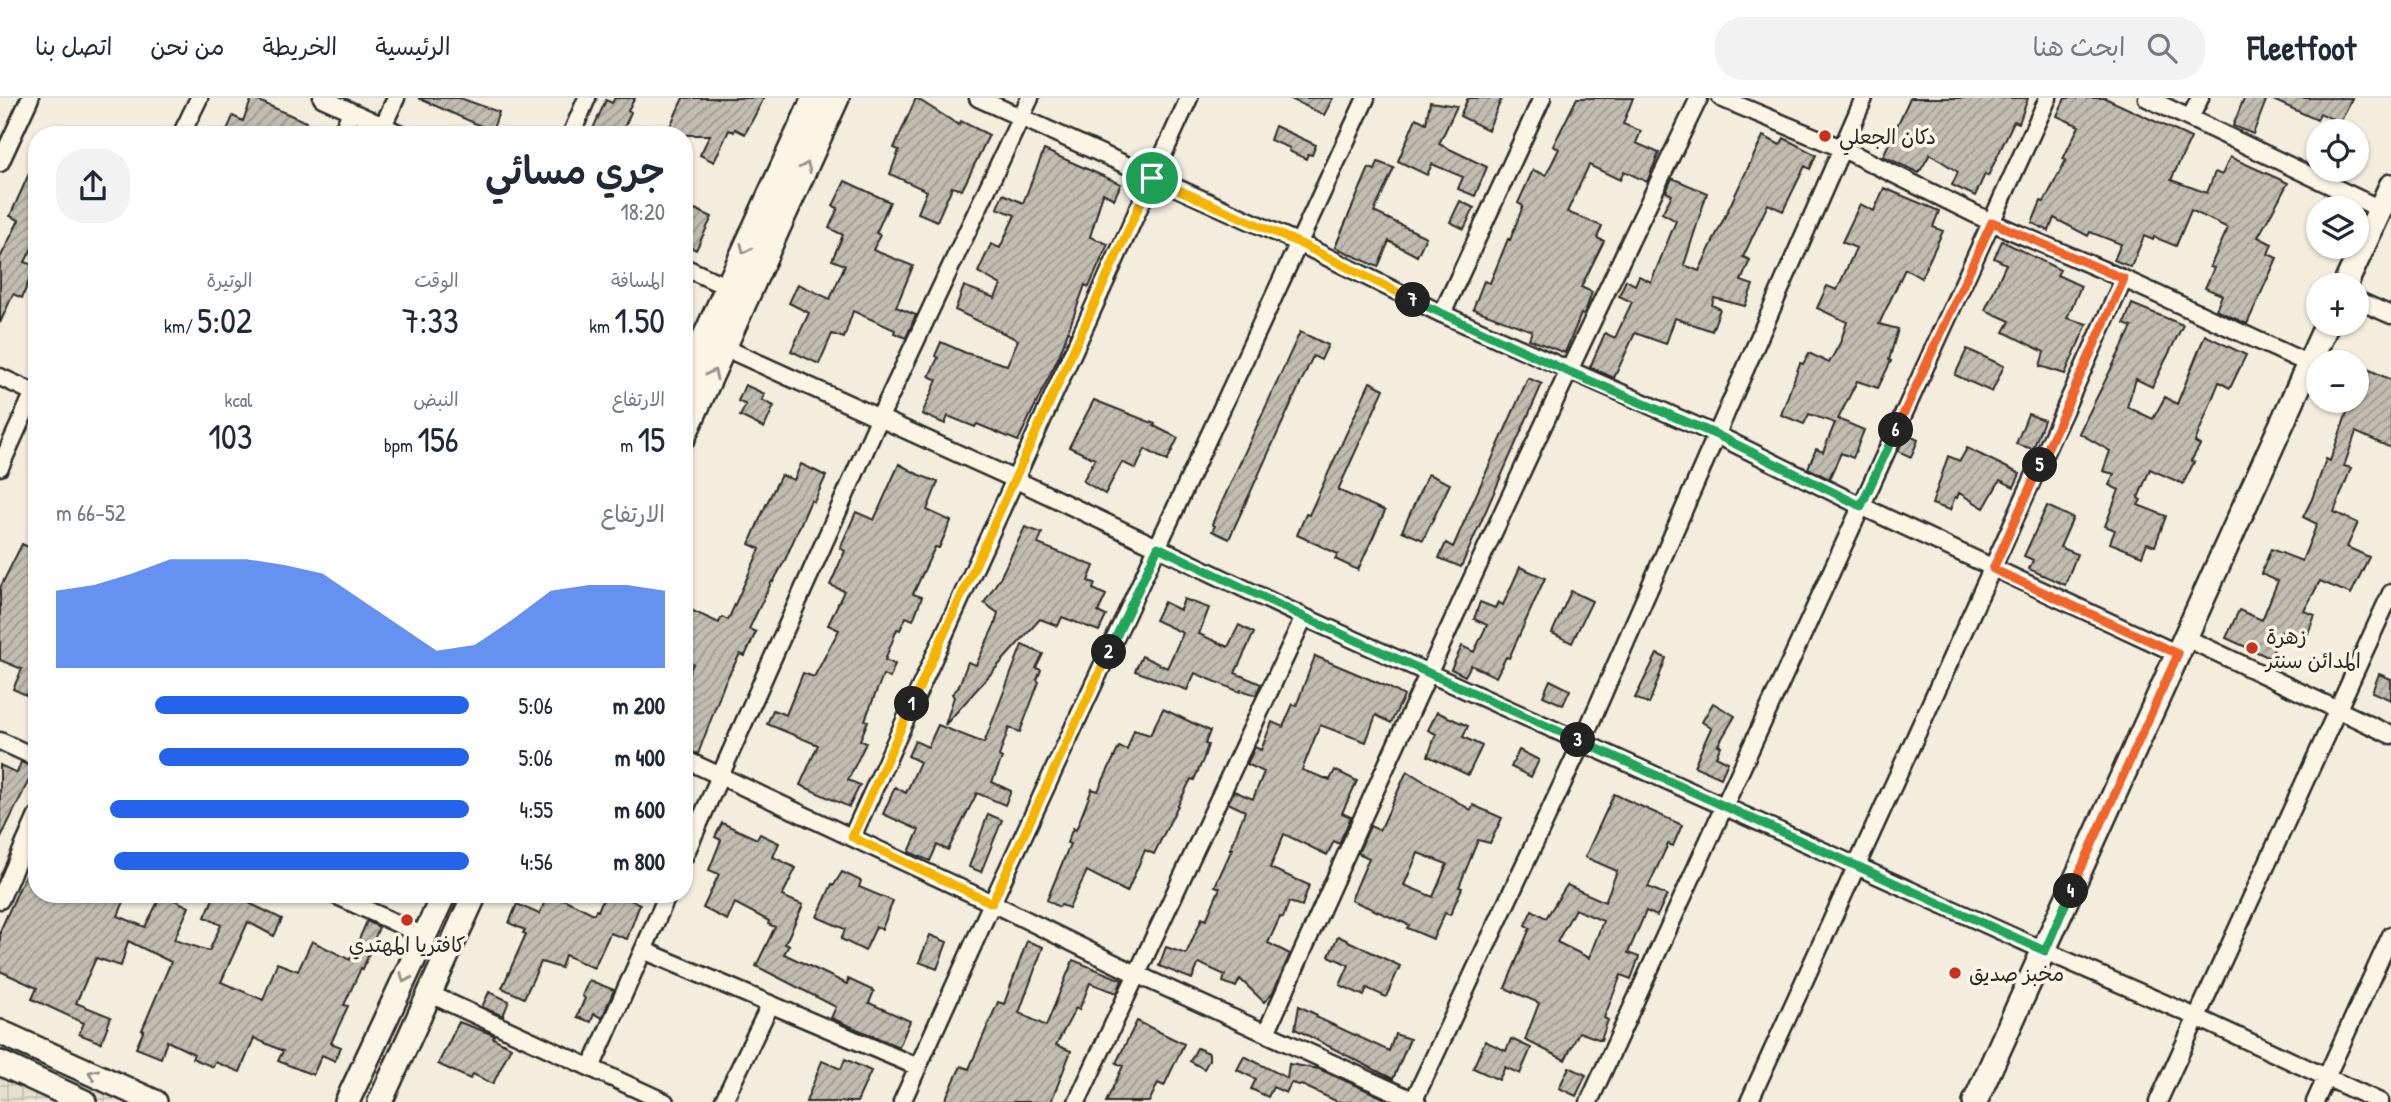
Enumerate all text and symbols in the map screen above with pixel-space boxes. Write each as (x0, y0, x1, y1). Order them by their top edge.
search box (1715, 17, 2205, 80)
text: Fleetfoot (2247, 26, 2356, 70)
text: ابحث هنا (2033, 29, 2125, 64)
icon: search (2143, 29, 2181, 67)
text: اتصل بنا (35, 30, 112, 62)
text: من نحن (150, 30, 224, 62)
text: الخريطة (262, 30, 337, 62)
text: الرئيسية (375, 30, 451, 62)
map controls (2306, 119, 2369, 413)
button: locate (2306, 119, 2369, 182)
place label: دكان الجعلي (1839, 122, 1936, 156)
marker: دكان الجعلي (1817, 128, 1833, 144)
text: جري مسائي (485, 144, 665, 196)
pin (1122, 148, 1182, 208)
button: share (56, 149, 130, 223)
icon: arrive (1133, 159, 1171, 197)
one-way arrow (798, 161, 812, 174)
text: 18:20 (620, 196, 665, 227)
button: layers (2306, 196, 2369, 259)
one-way arrow (739, 242, 753, 255)
text: الوتيرة (206, 267, 252, 293)
text: الوقت (414, 267, 459, 293)
text: المسافة (611, 267, 665, 293)
button: + (2306, 273, 2369, 336)
pin: 7 (1396, 282, 1430, 318)
text: 7 (1408, 286, 1417, 312)
text: 5:02 (197, 297, 252, 344)
text: 7:33 (402, 297, 459, 344)
text: 1.50 (614, 297, 665, 344)
text: /km (164, 313, 197, 339)
text: km (589, 313, 614, 339)
button: − (2306, 350, 2369, 413)
one-way arrow (705, 369, 719, 381)
text: النبض (413, 386, 459, 412)
text: الارتفاع (612, 386, 665, 412)
text: kcal (225, 387, 252, 413)
pin: 6 (1878, 412, 1913, 448)
text: 103 (208, 413, 252, 460)
text: 156 (417, 416, 459, 463)
text: 15 (637, 416, 665, 463)
text: 6 (1892, 416, 1899, 442)
text: bpm (384, 432, 417, 458)
text: m (620, 432, 637, 458)
pin: 5 (2022, 448, 2058, 482)
text: 5 (2035, 451, 2044, 477)
text: 52–66 m (56, 497, 125, 528)
text: الارتفاع (601, 498, 665, 529)
place label: زهرة المدائن سنتر (2264, 622, 2361, 675)
pin: 2 (1092, 634, 1126, 670)
text: 2 (1104, 638, 1113, 664)
marker: زهرة المدائن سنتر (2244, 640, 2260, 656)
pin: 1 (894, 686, 930, 722)
text: 5:06 (518, 690, 553, 721)
text: 200 m (613, 690, 665, 721)
text: 1 (908, 690, 915, 716)
pin: 3 (1560, 722, 1596, 758)
text: 3 (1573, 726, 1582, 752)
text: 5:06 (518, 742, 553, 773)
text: 400 m (615, 742, 665, 773)
text: 4:55 (520, 794, 553, 825)
text: 600 m (614, 794, 665, 825)
text: 4:56 (520, 846, 553, 877)
text: 800 m (613, 846, 665, 877)
pin: 4 (2054, 874, 2088, 908)
text: 4 (2067, 877, 2074, 903)
marker: كافتريا المهتدي (399, 912, 415, 928)
place label: كافتريا المهتدي (348, 930, 466, 960)
place label: مخبز صديق (1969, 959, 2064, 988)
marker: مخبز صديق (1947, 965, 1963, 981)
one-way arrow (399, 971, 413, 984)
one-way arrow (87, 1068, 100, 1082)

